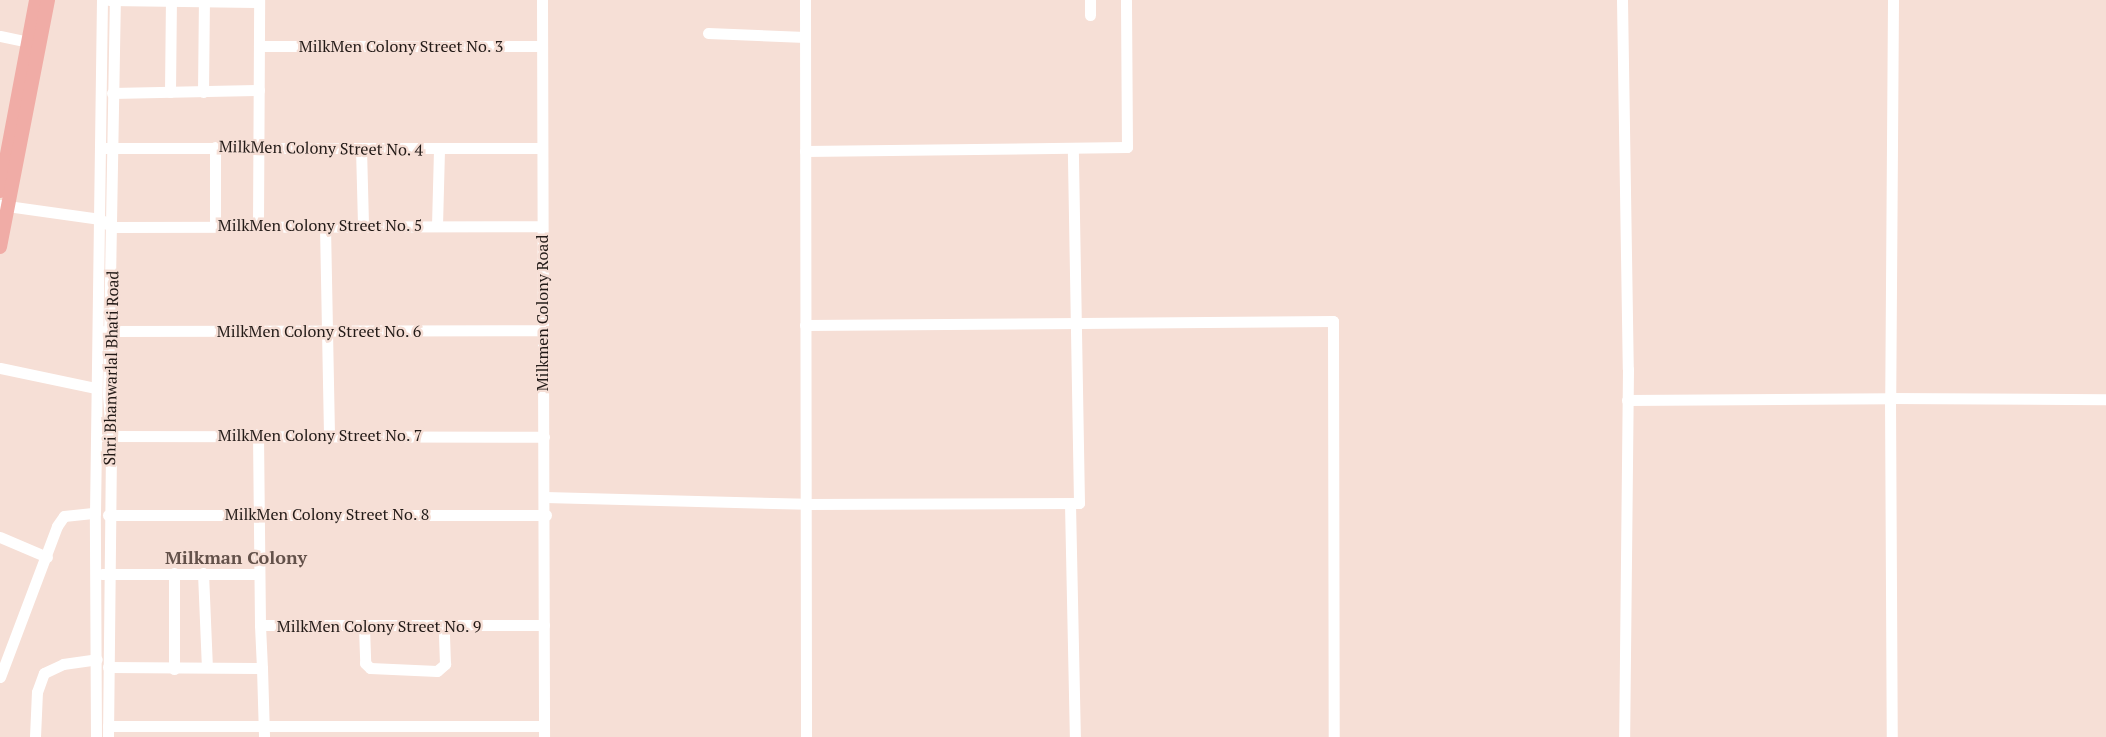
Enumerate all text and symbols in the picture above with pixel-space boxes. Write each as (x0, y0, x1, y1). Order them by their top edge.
street label: MilkMen Colony Street No. 3 (299, 36, 503, 56)
street label: MilkMen Colony Street No. 4 (218, 137, 424, 159)
street label: MilkMen Colony Street No. 5 (218, 215, 422, 235)
street label: Milkmen Colony Road (532, 235, 552, 391)
street label: Shri Bhanwarlal Bhati Road (100, 270, 122, 466)
street label: MilkMen Colony Street No. 6 (217, 321, 421, 341)
street label: MilkMen Colony Street No. 7 (218, 425, 422, 445)
street label: MilkMen Colony Street No. 8 (225, 504, 429, 524)
district label: Milkman Colony (165, 546, 307, 568)
street label: MilkMen Colony Street No. 9 (277, 616, 481, 636)

